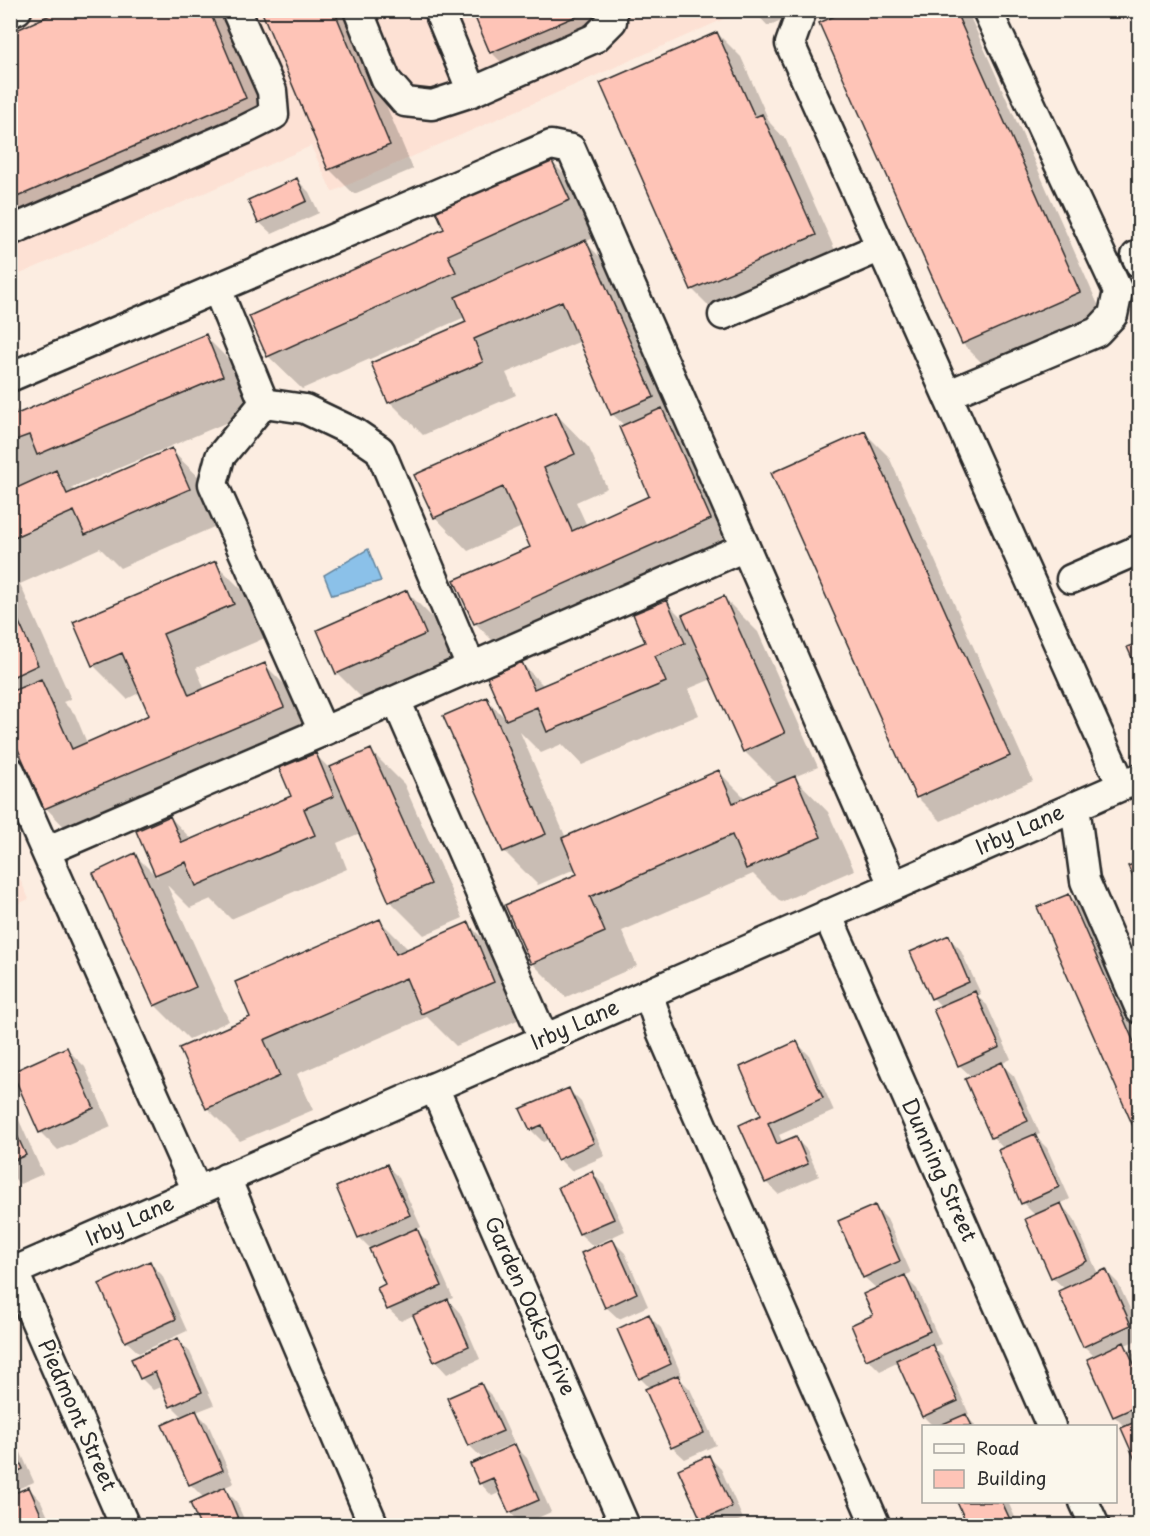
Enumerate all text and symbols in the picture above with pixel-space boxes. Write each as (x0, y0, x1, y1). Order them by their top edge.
street label: Irby Lane (970, 794, 1069, 862)
street label: Irby Lane (525, 989, 624, 1057)
street label: Dunning Street (895, 1092, 987, 1246)
street label: Irby Lane (80, 1185, 179, 1253)
street label: Garden Oaks Drive (478, 1210, 586, 1400)
street label: Piedmont Street (31, 1333, 127, 1495)
legend (922, 1425, 1117, 1503)
text: Road (976, 1434, 1020, 1461)
text: Building (976, 1464, 1046, 1491)

